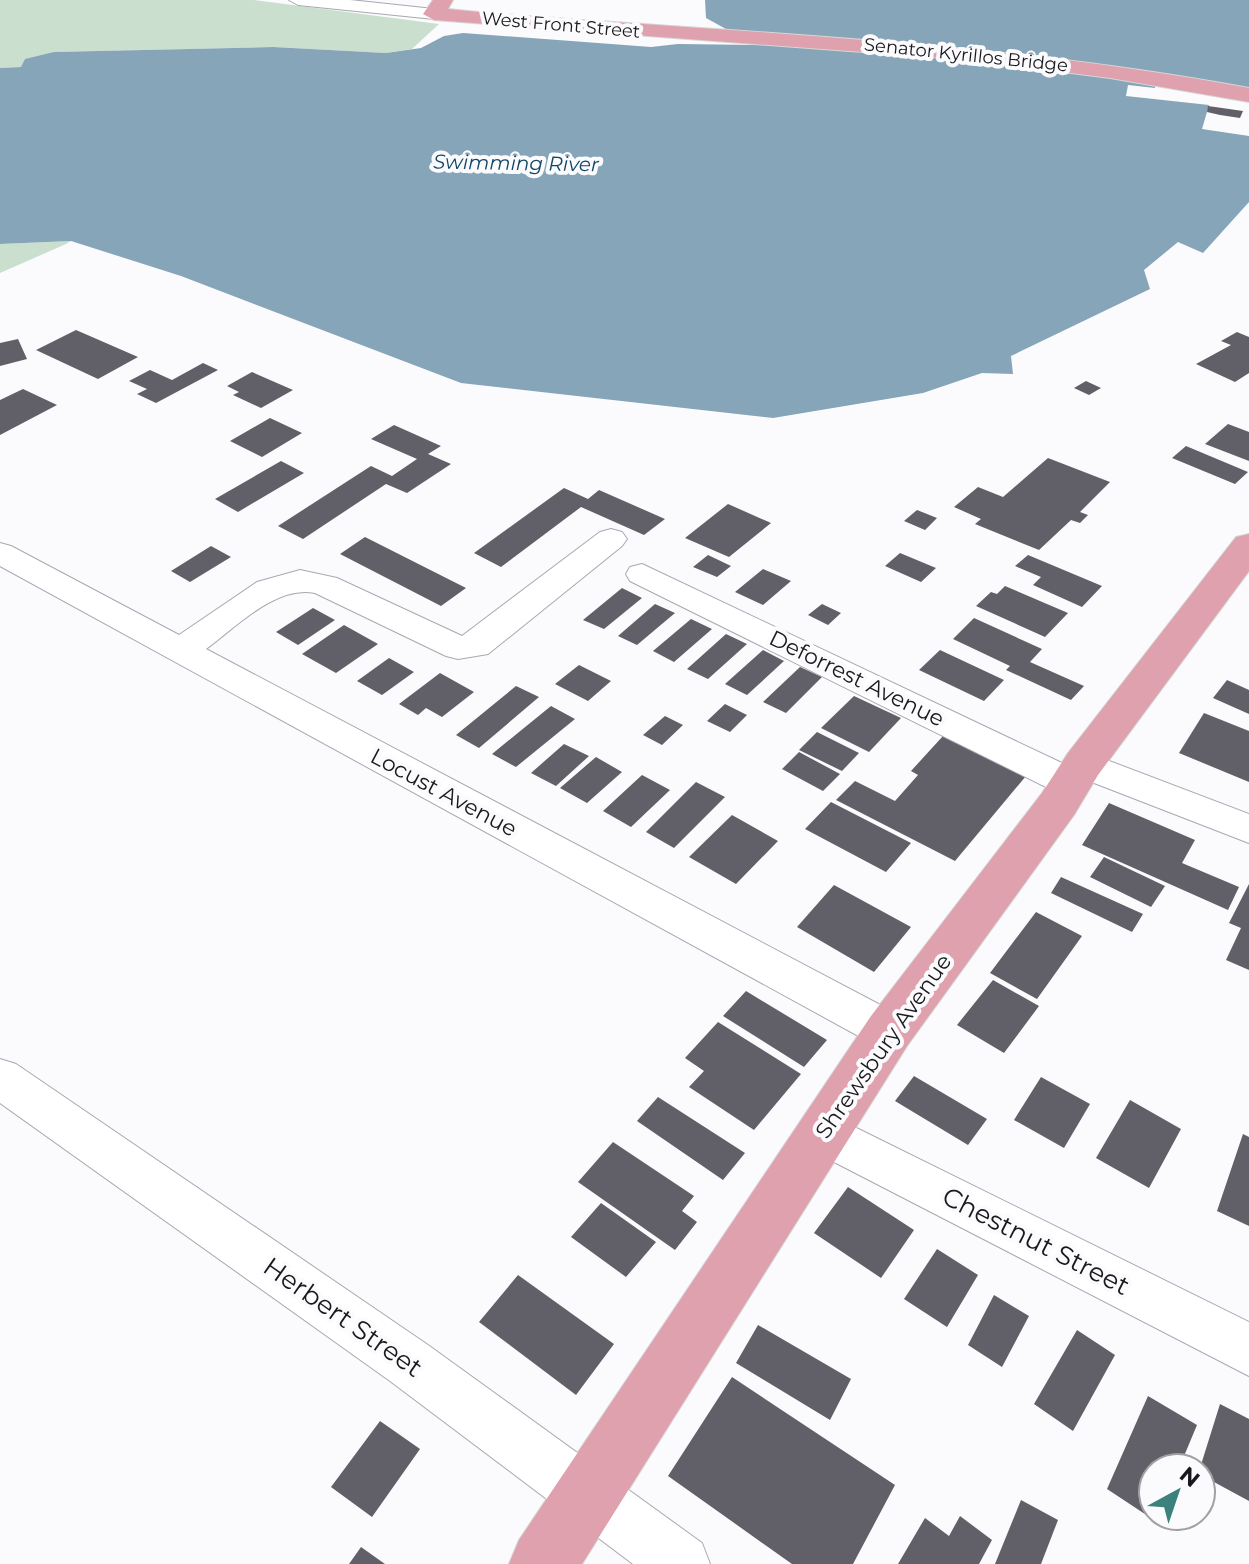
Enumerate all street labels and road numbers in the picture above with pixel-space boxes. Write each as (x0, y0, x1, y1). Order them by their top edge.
street label: West Front Street (481, 7, 641, 43)
street label: Senator Kyrillos Bridge (863, 33, 1069, 77)
street label: Deforrest Avenue (765, 624, 949, 733)
street label: Locust Avenue (366, 742, 522, 842)
street label: Shrewsbury Avenue (810, 949, 957, 1144)
street label: Chestnut Street (937, 1180, 1135, 1302)
street label: Herbert Street (257, 1250, 429, 1384)

